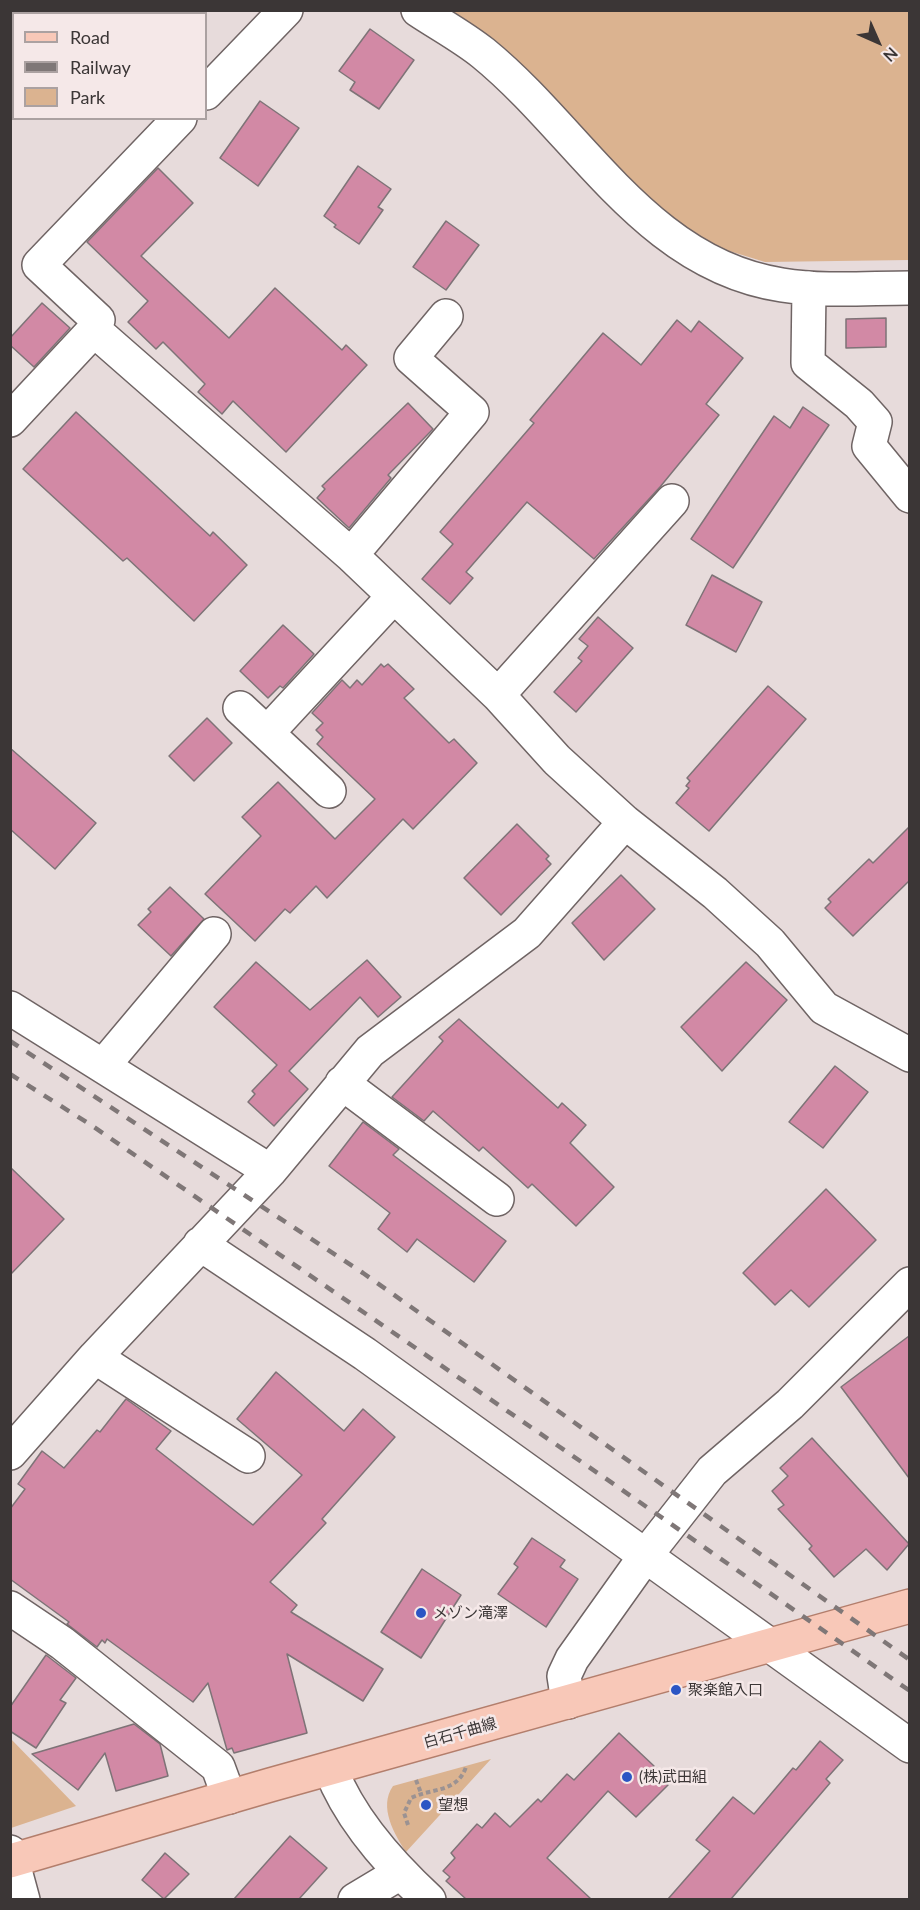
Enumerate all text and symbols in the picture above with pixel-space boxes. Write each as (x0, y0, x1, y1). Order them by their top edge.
legend (12, 12, 207, 120)
north arrow (848, 12, 908, 72)
text: Road (70, 26, 110, 48)
text: N (880, 44, 902, 66)
text: Railway (70, 56, 131, 78)
text: Park (70, 86, 105, 108)
place label: メゾン滝澤 (433, 1604, 508, 1622)
marker: メゾン滝澤 (414, 1606, 428, 1620)
place label: 聚楽館入口 (688, 1681, 763, 1699)
marker: 聚楽館入口 (669, 1683, 683, 1697)
street label: 白石千曲線 (421, 1714, 499, 1752)
place label: (株)武田組 (639, 1768, 707, 1786)
marker: (株)武田組 (620, 1770, 634, 1784)
place label: 望想 (438, 1796, 468, 1814)
marker: 望想 (419, 1798, 433, 1812)

